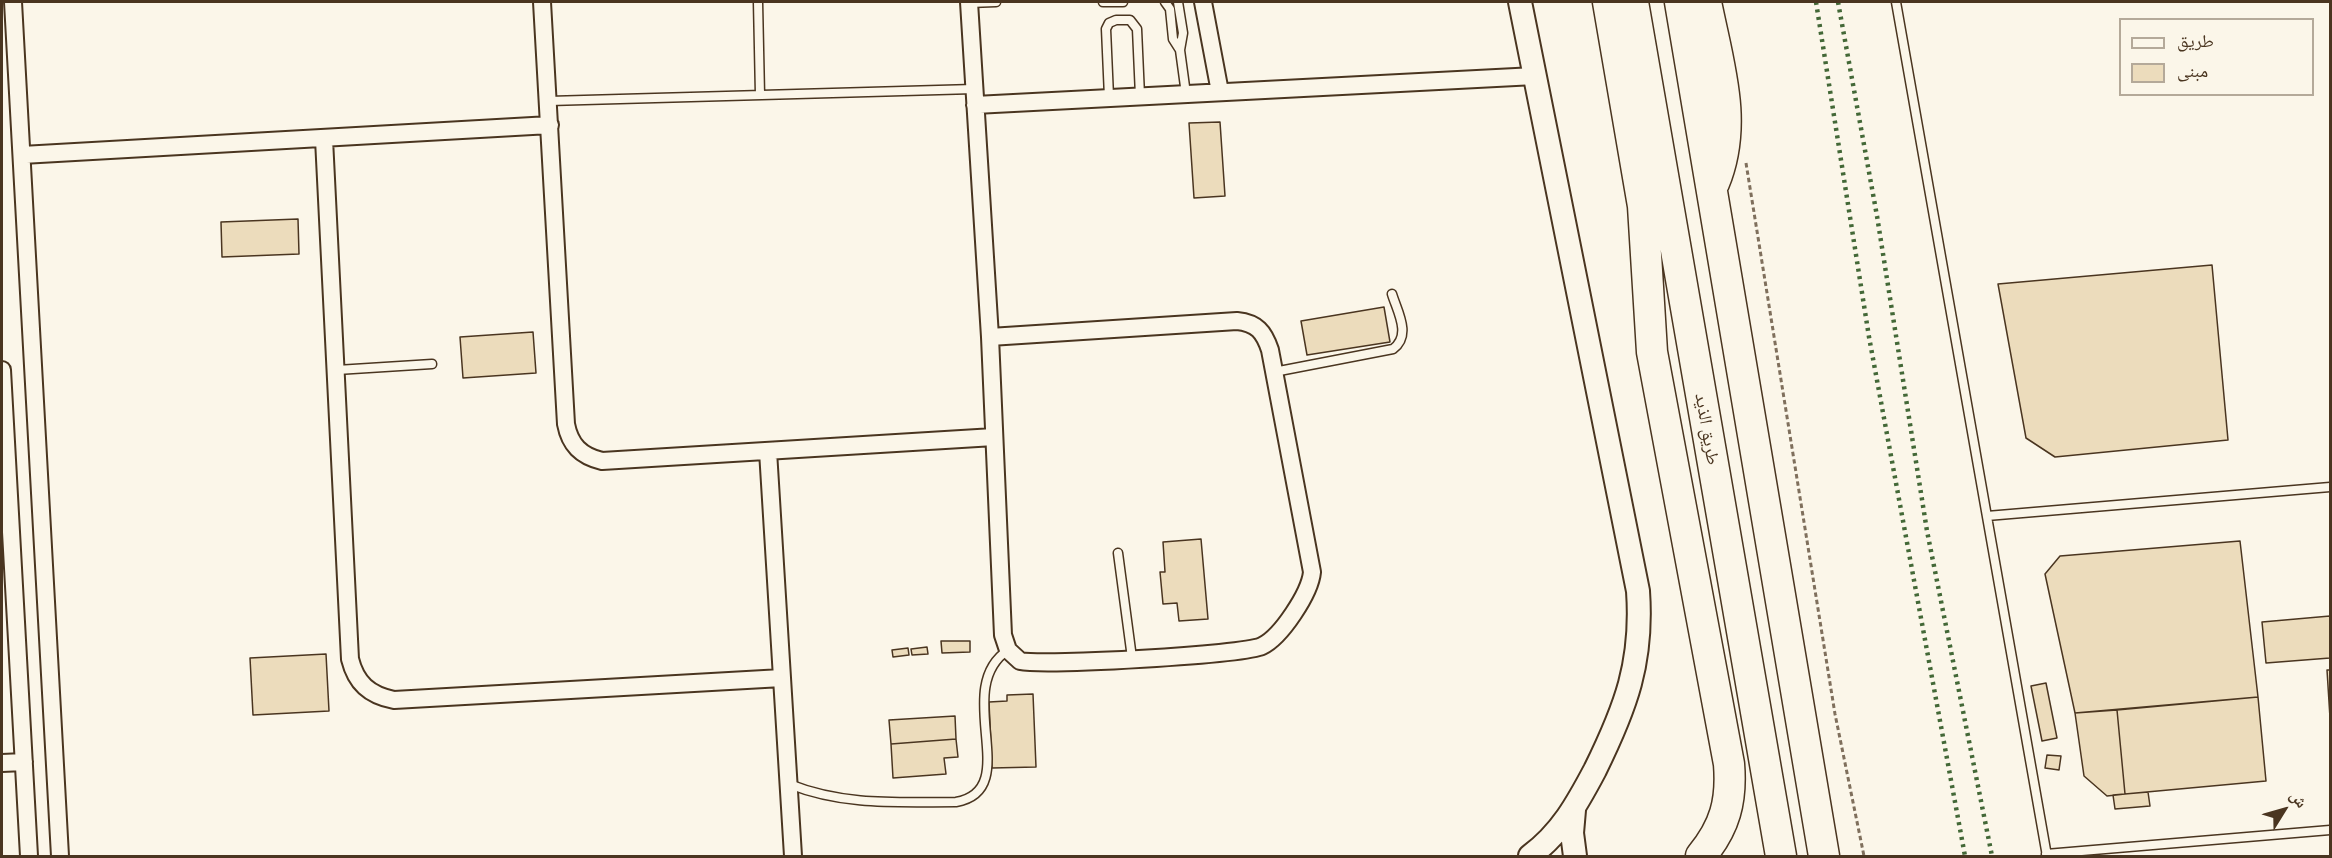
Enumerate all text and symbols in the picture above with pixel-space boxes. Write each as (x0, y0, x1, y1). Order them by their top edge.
legend (2119, 18, 2314, 96)
text: طريق (2177, 30, 2214, 51)
text: مبنى (2177, 60, 2208, 81)
street label: طريق الذيد (1690, 391, 1724, 467)
north arrow (2254, 780, 2314, 840)
text: ش (2286, 786, 2311, 811)

